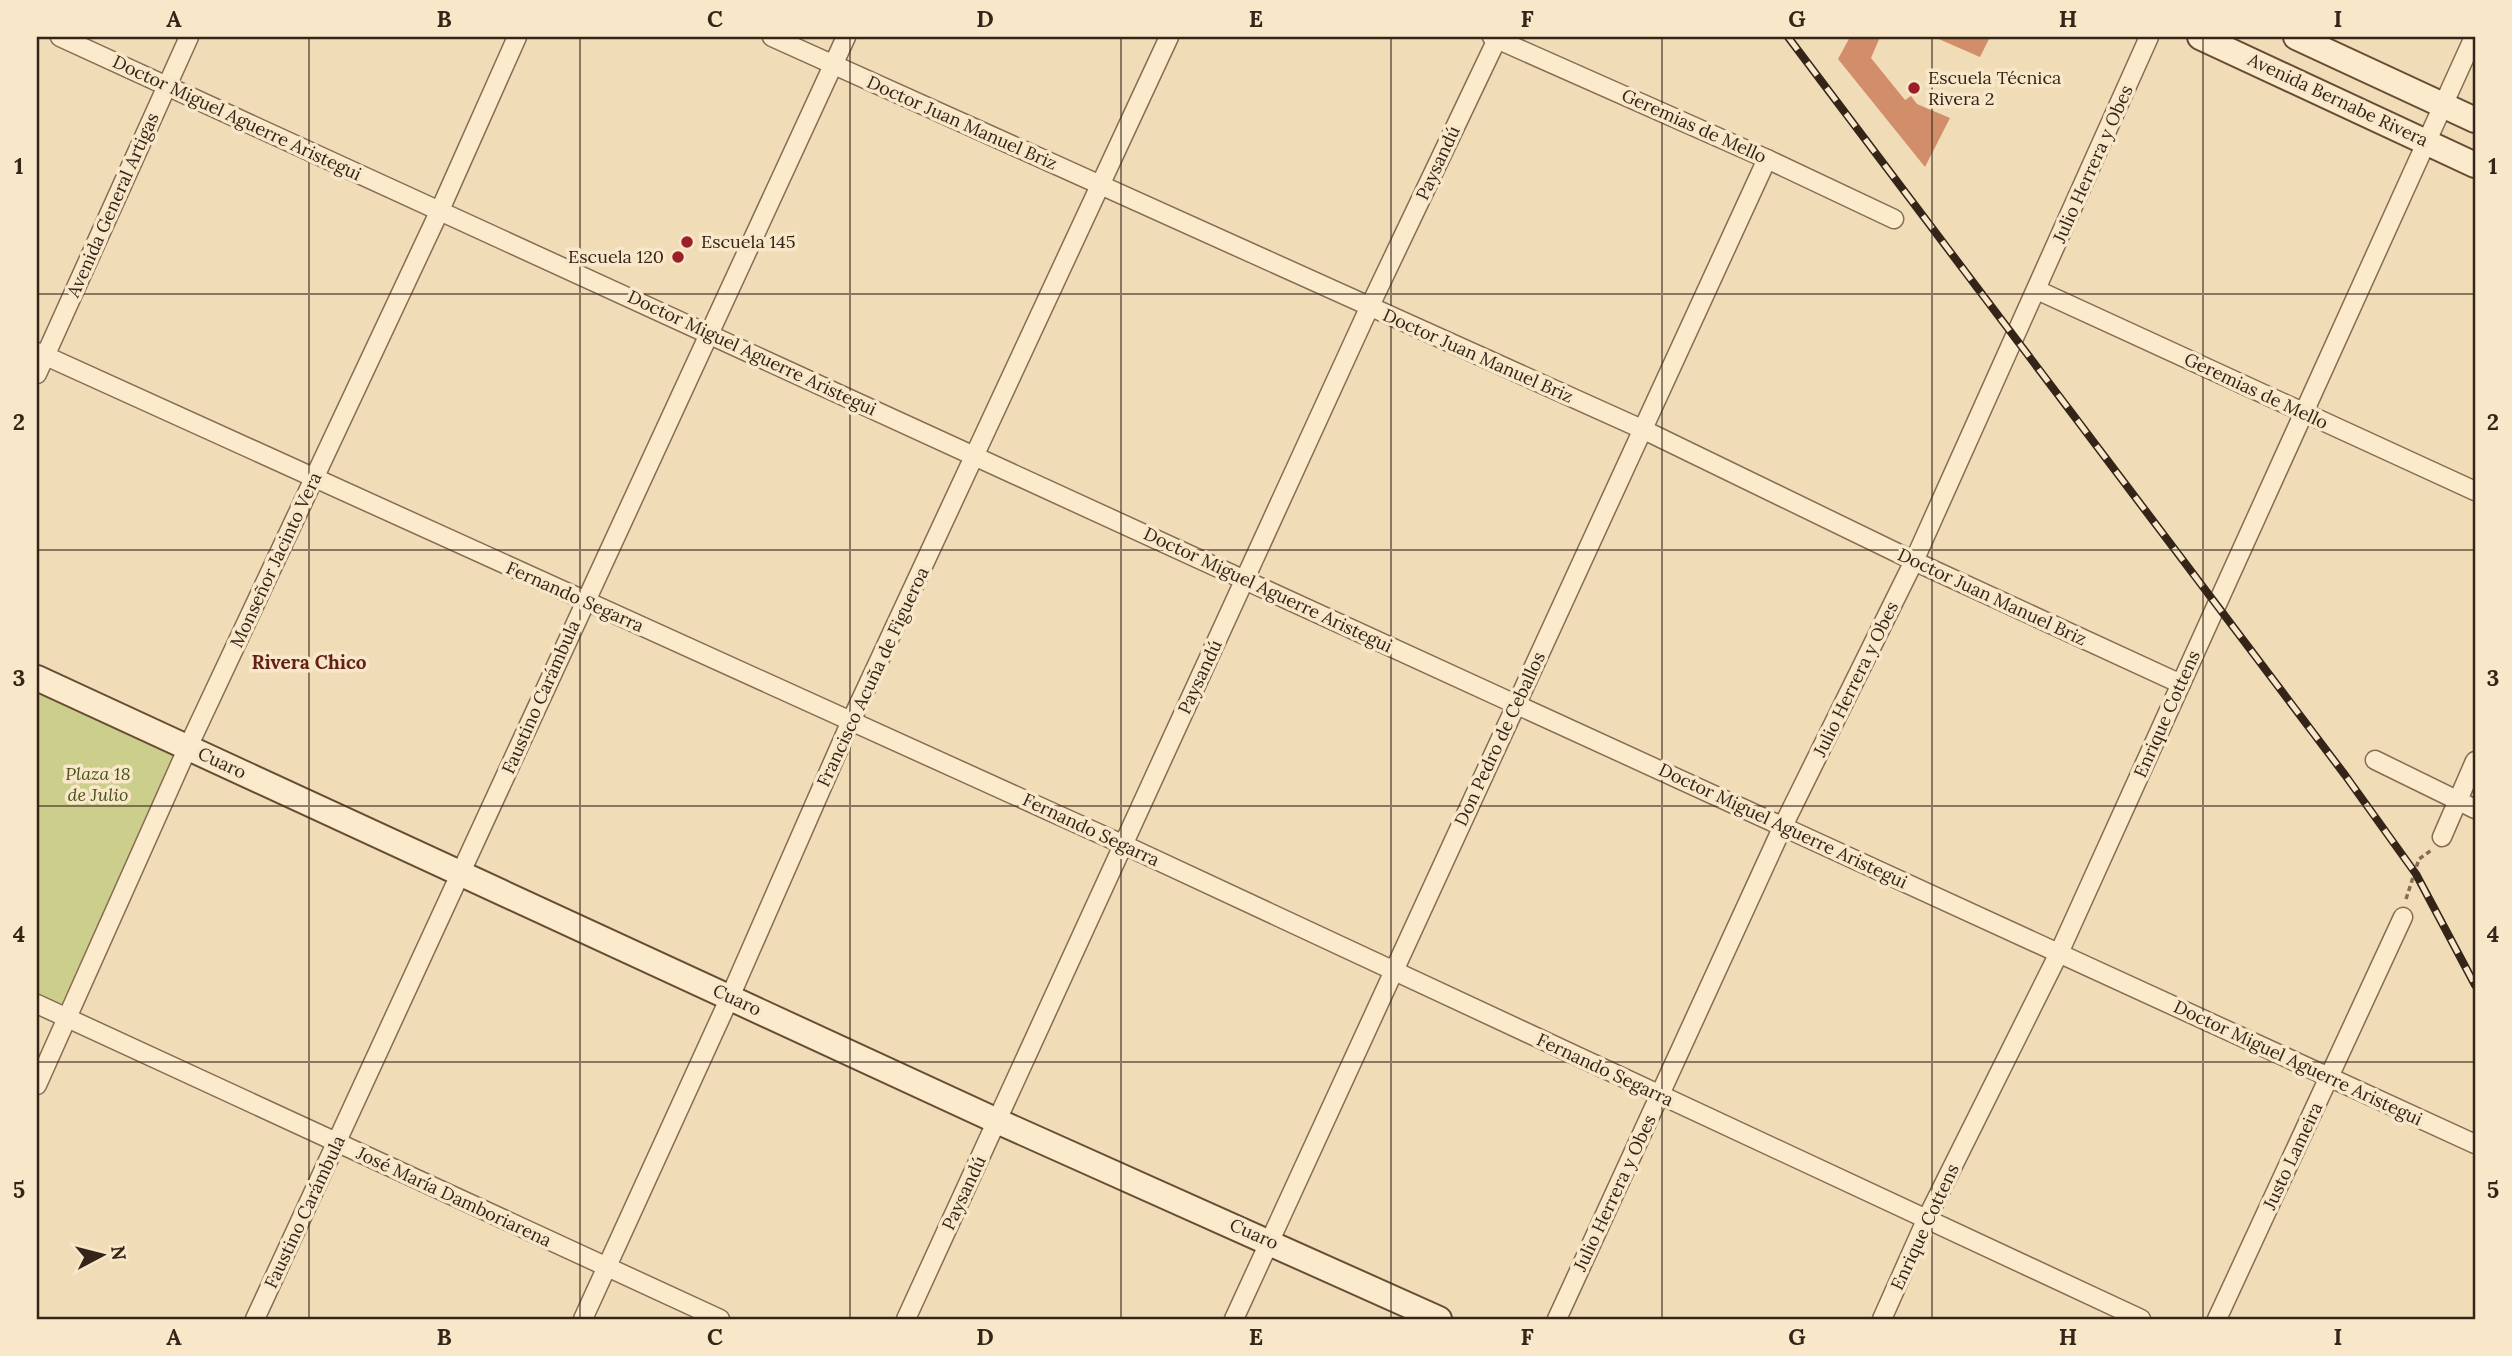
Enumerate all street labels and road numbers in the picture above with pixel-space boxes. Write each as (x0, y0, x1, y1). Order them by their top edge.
street label: Avenida Bernabe Rivera (2243, 47, 2432, 151)
street label: Doctor Miguel Aguerre Aristegui (109, 50, 365, 185)
street label: Doctor Juan Manuel Briz (864, 70, 1061, 175)
street label: Julio Herrera y Obes (2047, 81, 2138, 247)
street label: Geremias de Mello (1618, 83, 1770, 168)
street label: Avenida General Artigas (61, 109, 164, 302)
street label: Paysandú (1410, 122, 1465, 204)
street label: Doctor Miguel Aguerre Aristegui (624, 285, 880, 420)
street label: Doctor Juan Manuel Briz (1380, 303, 1577, 408)
street label: Geremias de Mello (2181, 347, 2332, 434)
street label: Monseñor Jacinto Vera (225, 468, 326, 651)
street label: Doctor Miguel Aguerre Aristegui (1140, 522, 1396, 657)
street label: Doctor Juan Manuel Briz (1894, 543, 2090, 650)
street label: Fernando Segarra (503, 556, 648, 637)
street label: Francisco Acuña de Figueroa (811, 563, 934, 790)
street label: Julio Herrera y Obes (1807, 597, 1903, 761)
street label: Faustino Carámbula (496, 616, 585, 777)
street label: Paysandú (1172, 636, 1227, 718)
street label: Enrique Cottens (2128, 647, 2205, 781)
street label: Don Pedro de Ceballos (1449, 648, 1550, 830)
street label: Cuaro (194, 741, 250, 784)
street label: Doctor Miguel Aguerre Aristegui (1655, 758, 1911, 893)
street label: Fernando Segarra (1019, 788, 1163, 871)
street label: Cuaro (709, 978, 765, 1021)
street label: Doctor Miguel Aguerre Aristegui (2170, 995, 2426, 1130)
street label: Fernando Segarra (1533, 1028, 1677, 1111)
street label: Justo Lameira (2257, 1098, 2327, 1214)
street label: Julio Herrera y Obes (1568, 1111, 1661, 1276)
street label: Faustino Carámbula (259, 1132, 350, 1292)
street label: José María Damboriarena (352, 1141, 555, 1252)
street label: Paysandú (936, 1152, 991, 1234)
street label: Enrique Cottens (1885, 1160, 1964, 1294)
street label: Cuaro (1226, 1213, 1282, 1254)

